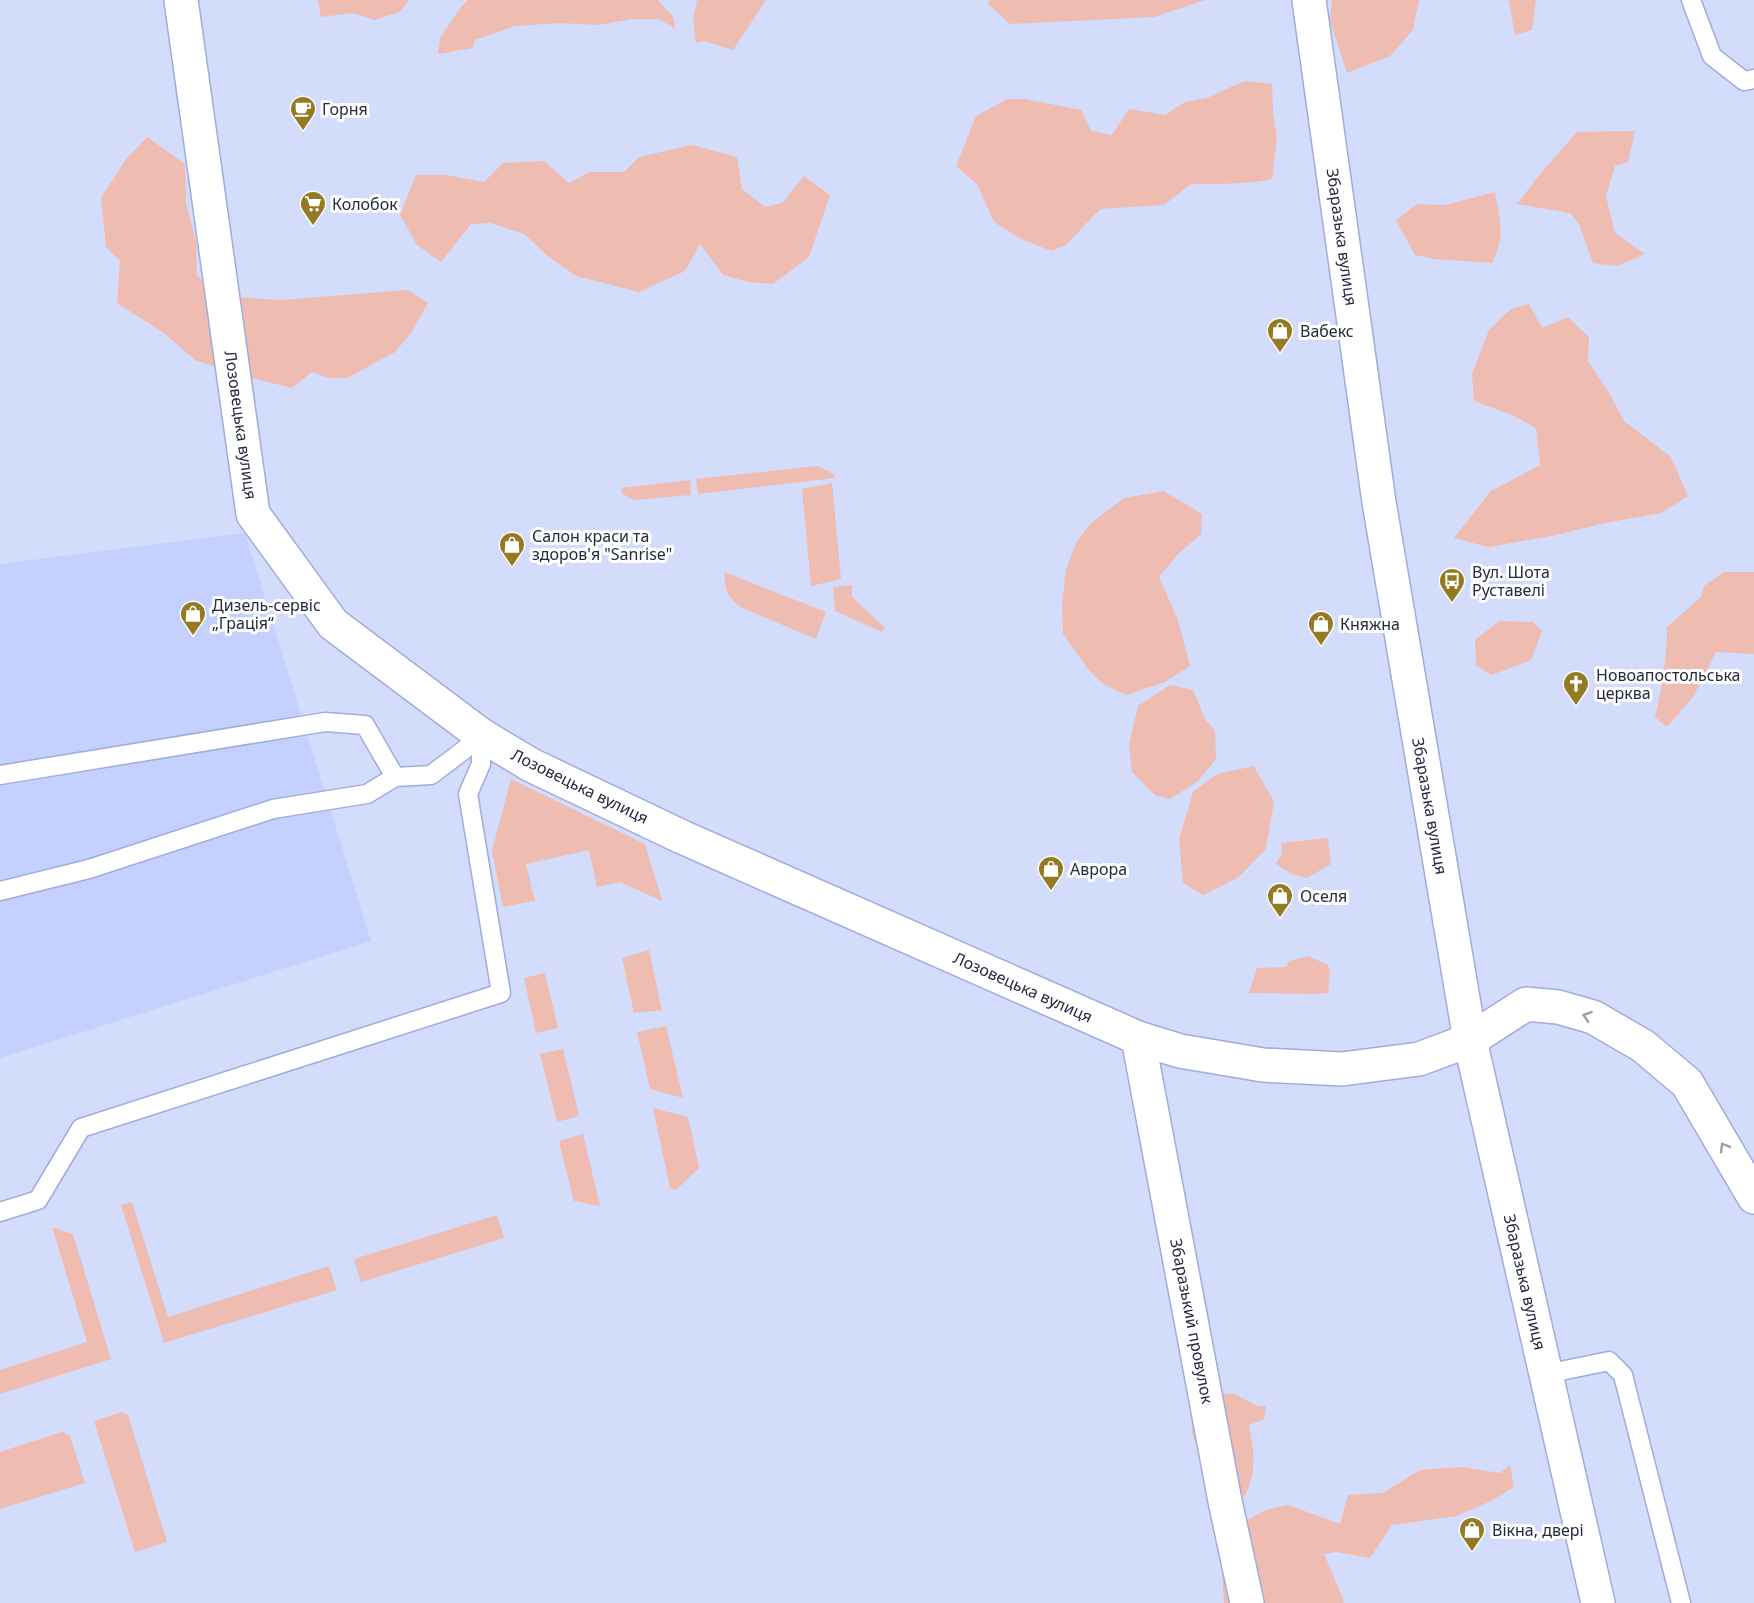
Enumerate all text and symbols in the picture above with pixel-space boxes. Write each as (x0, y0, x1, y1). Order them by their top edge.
cafe icon: Горня (288, 94, 318, 132)
place label: Горня (322, 98, 368, 120)
street label: Збаразька вулиця (1321, 167, 1363, 307)
supermarket icon: Колобок (298, 189, 328, 227)
place label: Колобок (332, 193, 398, 215)
shop icon: Вабекс (1265, 316, 1295, 354)
place label: Вабекс (1300, 320, 1354, 342)
street label: Лозовецька вулиця (220, 349, 262, 501)
place label: Салон краси та здоров'я "Sanrise" (532, 525, 672, 565)
shop icon: Салон краси та здоров'я "Sanrise" (497, 530, 527, 568)
place label: Вул. Шота Руставелі (1472, 561, 1550, 601)
bus stop icon: Вул. Шота Руставелі (1437, 566, 1467, 604)
place label: Дизель-сервіс „Грація“ (212, 594, 321, 634)
shop icon: Дизель-сервіс „Грація“ (178, 599, 208, 637)
shop icon: Княжна (1306, 609, 1336, 647)
place label: Княжна (1340, 613, 1400, 635)
place label: Новоапостольська церква (1596, 664, 1740, 704)
church icon: Новоапостольська церква (1561, 669, 1591, 707)
street label: Збаразька вулиця (1407, 736, 1453, 876)
street label: Лозовецька вулиця (508, 743, 652, 829)
shop icon: Аврора (1036, 854, 1066, 892)
place label: Аврора (1070, 858, 1127, 880)
shop icon: Оселя (1265, 881, 1295, 919)
place label: Оселя (1300, 885, 1347, 907)
street label: Лозовецька вулиця (950, 946, 1096, 1028)
one-way arrow (1582, 1011, 1593, 1023)
one-way arrow (1720, 1143, 1732, 1153)
street label: Збаразька вулиця (1499, 1212, 1551, 1352)
street label: Збаразький провулок (1165, 1236, 1219, 1406)
shop icon: Вікна, двері (1457, 1515, 1487, 1553)
place label: Вікна, двері (1492, 1519, 1584, 1541)

